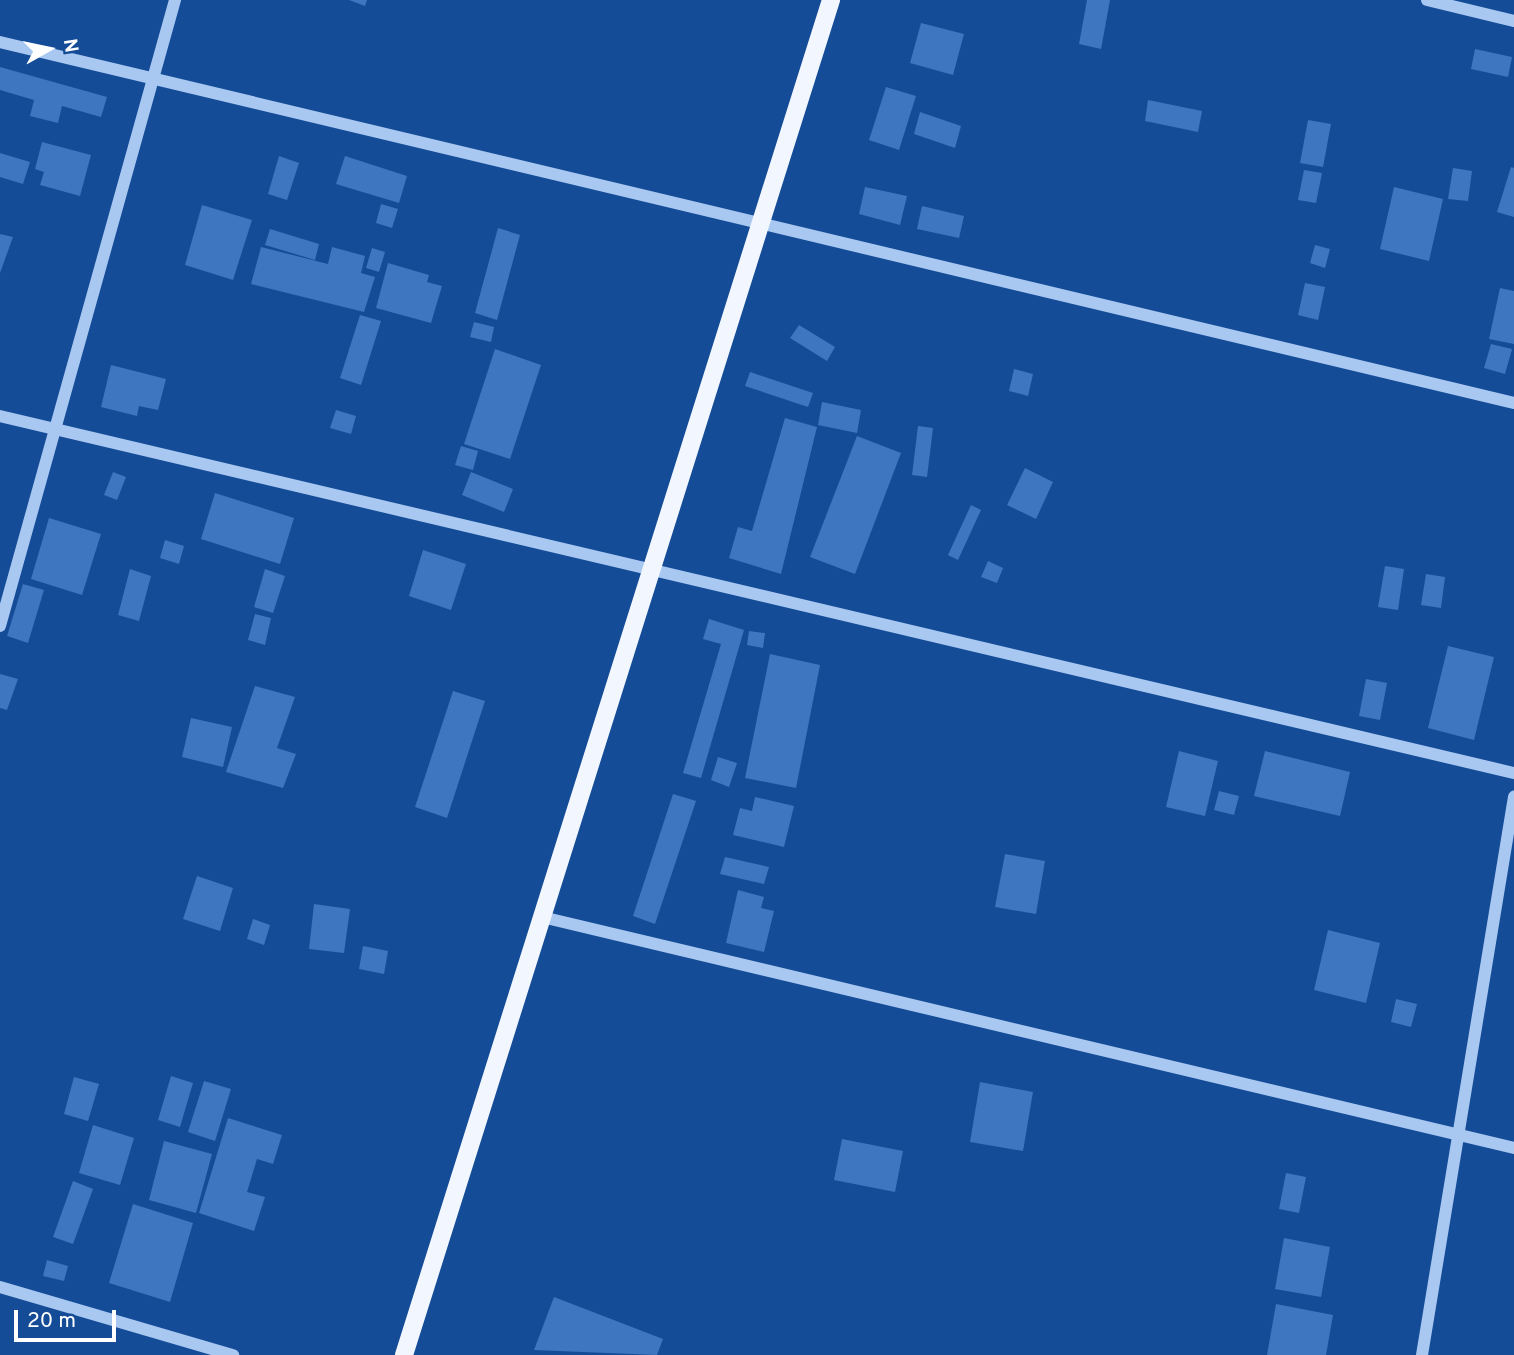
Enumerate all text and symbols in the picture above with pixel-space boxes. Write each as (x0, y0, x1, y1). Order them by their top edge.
north arrow (14, 14, 84, 84)
text: N (57, 37, 83, 54)
scale bar (18, 1296, 119, 1340)
text: 20 m (27, 1308, 76, 1335)

